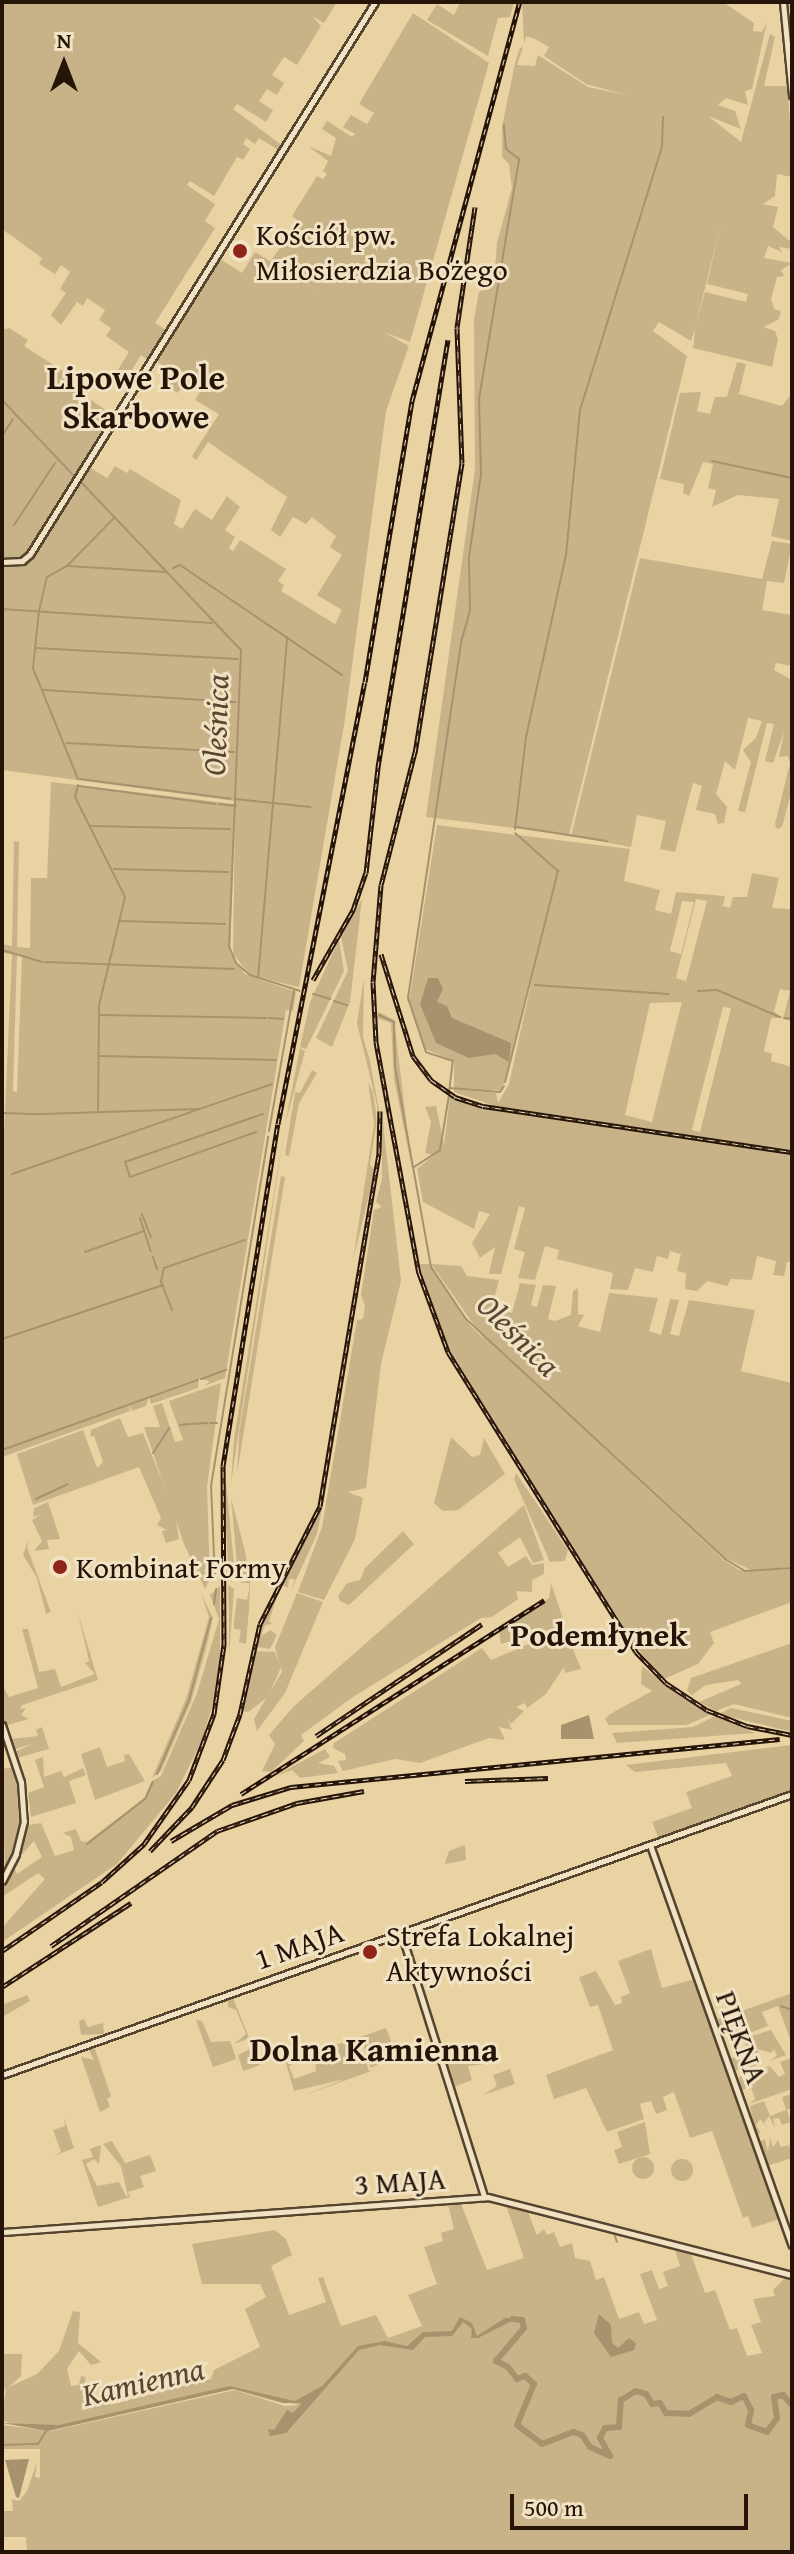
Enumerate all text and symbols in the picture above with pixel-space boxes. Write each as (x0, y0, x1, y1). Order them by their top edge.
north arrow (24, 24, 104, 104)
text: N (57, 24, 71, 56)
place label: Kościół pw. Miłosierdzia Bożego (256, 216, 508, 286)
marker: Kościół pw. Miłosierdzia Bożego (231, 242, 249, 260)
district label: Lipowe Pole Skarbowe (47, 356, 225, 436)
water label: Oleśnica (195, 673, 237, 777)
water label: Oleśnica (468, 1285, 568, 1385)
place label: Kombinat Formy (76, 1549, 286, 1585)
marker: Kombinat Formy (51, 1558, 69, 1576)
district label: Podemłynek (511, 1616, 687, 1654)
street label: 1 MAJA (250, 1913, 348, 1977)
place label: Strefa Lokalnej Aktywności (386, 1917, 574, 1988)
marker: Strefa Lokalnej Aktywności (361, 1943, 379, 1961)
street label: PIĘKNA (709, 1986, 775, 2088)
district label: Dolna Kamienna (250, 2029, 498, 2069)
street label: 3 MAJA (353, 2160, 447, 2202)
water label: Kamienna (78, 2349, 208, 2415)
scale bar (514, 2478, 752, 2528)
text: 500 m (524, 2490, 584, 2525)

